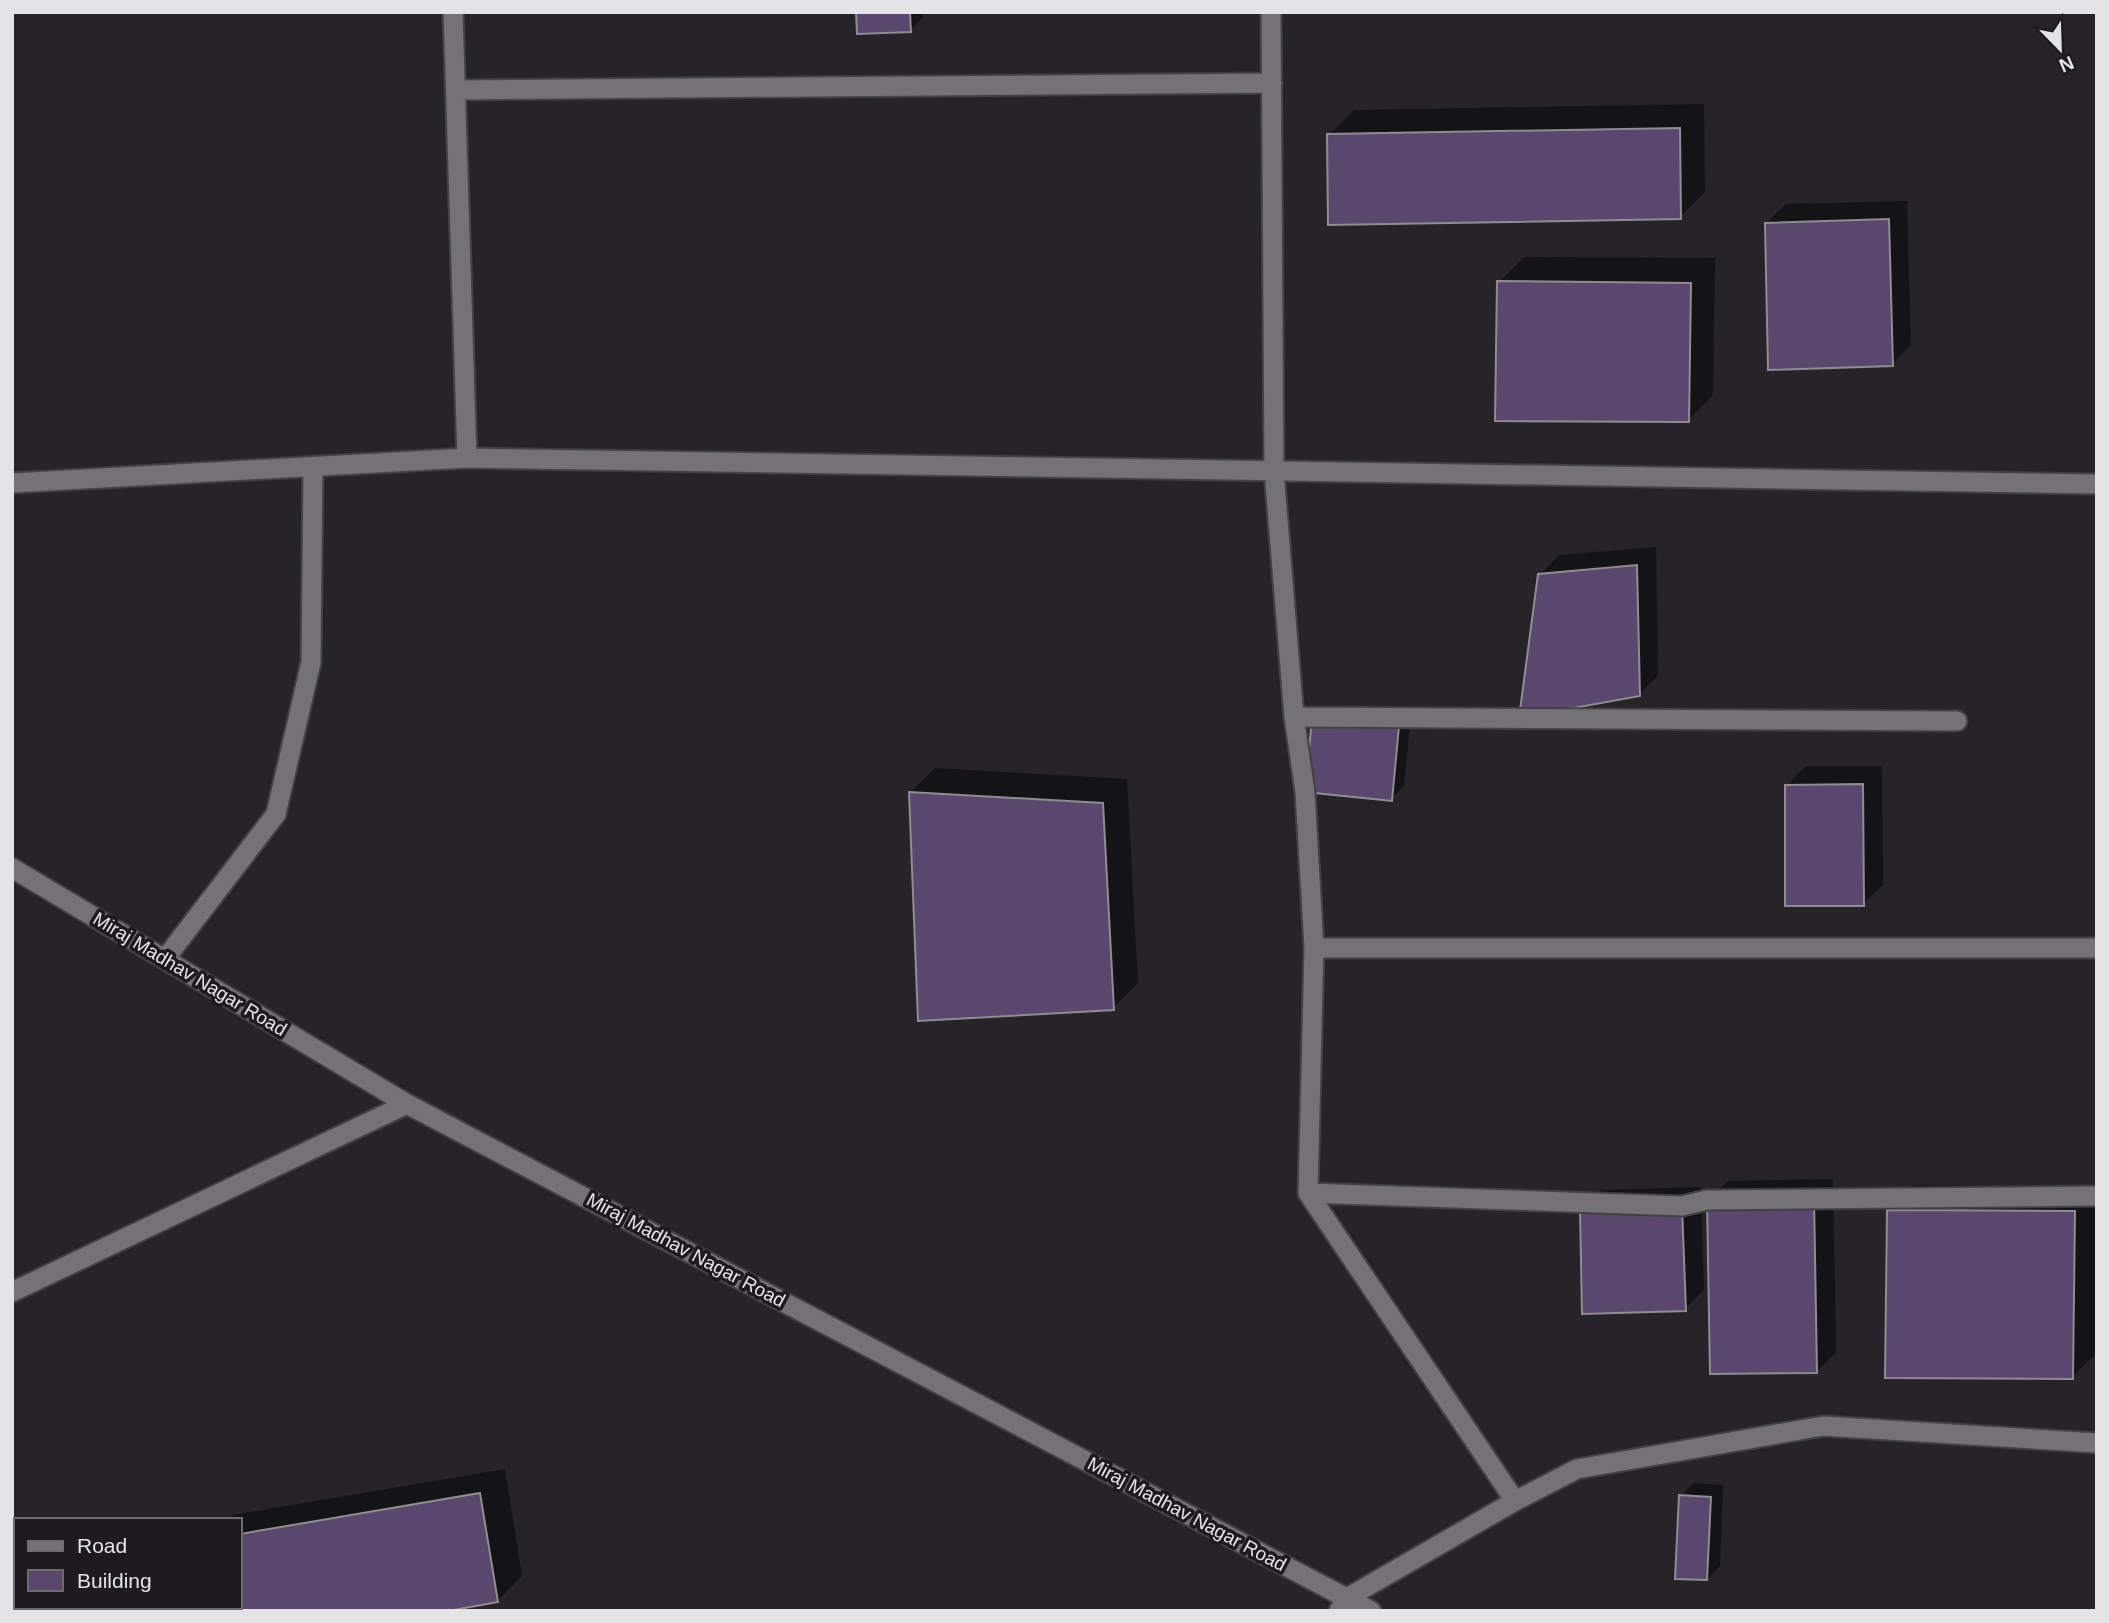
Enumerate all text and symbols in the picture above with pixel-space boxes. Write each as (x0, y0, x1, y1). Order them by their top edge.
north arrow (2025, 14, 2095, 84)
text: N (2056, 52, 2077, 77)
street label: Miraj Madhav Nagar Road (90, 908, 290, 1040)
street label: Miraj Madhav Nagar Road (583, 1189, 789, 1311)
street label: Miraj Madhav Nagar Road (1084, 1453, 1290, 1575)
legend (14, 1518, 242, 1609)
text: Road (77, 1534, 127, 1557)
text: Building (77, 1569, 152, 1592)

